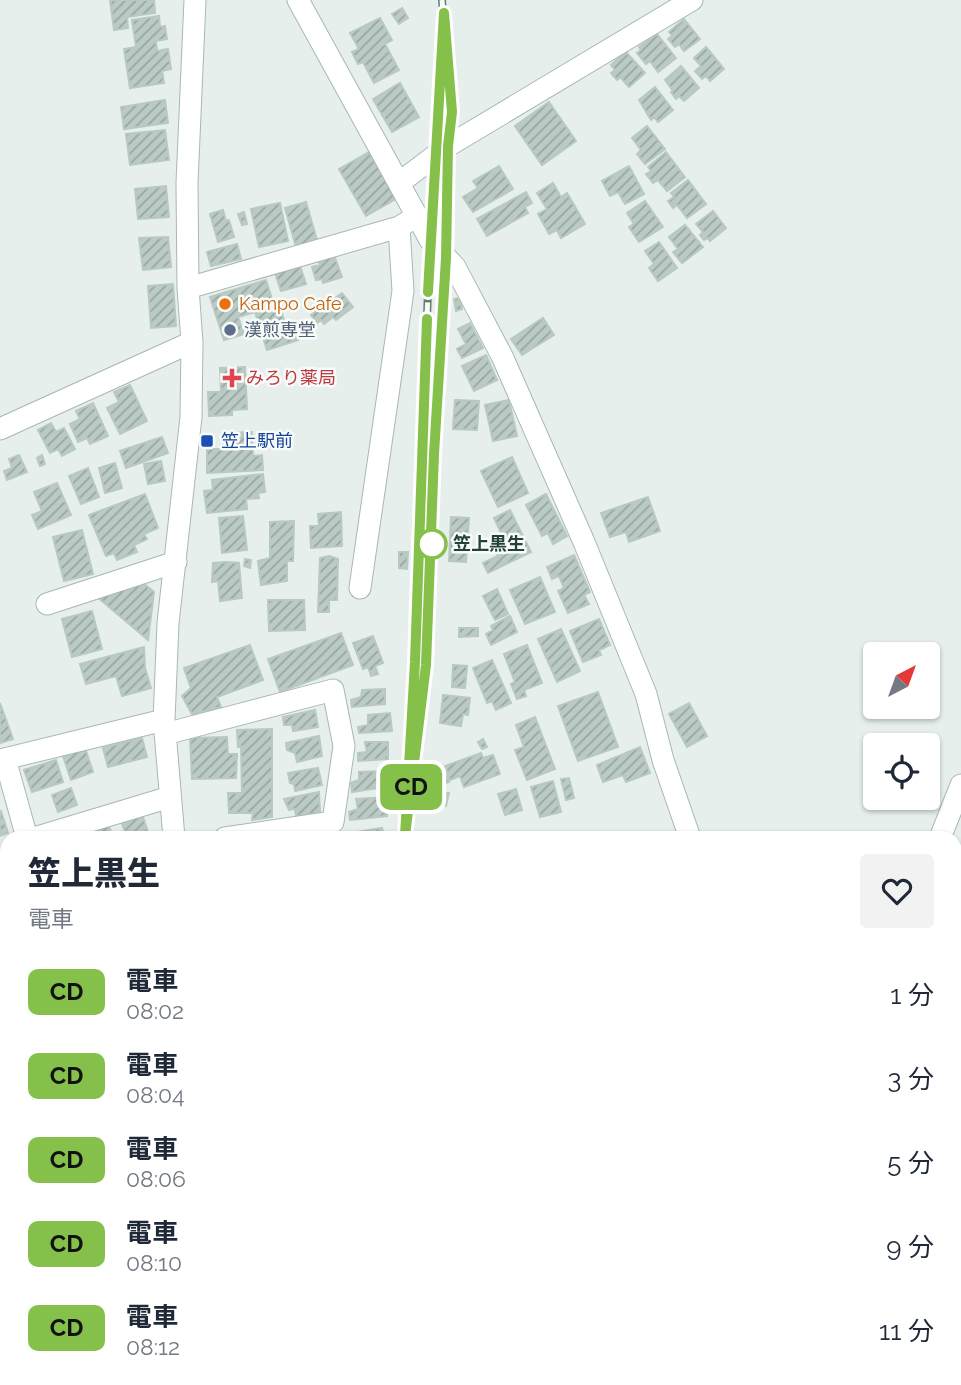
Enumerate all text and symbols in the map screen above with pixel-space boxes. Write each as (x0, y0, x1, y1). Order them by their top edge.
place label: Kampo Cafe (239, 293, 342, 314)
marker: Kampo Cafe (217, 296, 233, 312)
place label: 漢煎専堂 (244, 319, 316, 340)
marker: 漢煎専堂 (222, 322, 238, 338)
place label: みろり薬局 (246, 367, 336, 388)
marker: みろり薬局 (224, 370, 240, 386)
place label: 笠上駅前 (221, 430, 293, 451)
marker: 笠上駅前 (199, 433, 215, 449)
marker: 笠上黒生 (417, 529, 447, 559)
place label: 笠上黒生 (453, 533, 525, 554)
north arrow (863, 642, 940, 719)
map controls (863, 642, 940, 810)
button: locate (863, 733, 940, 810)
line badge: CD (380, 764, 443, 810)
text: CD (394, 772, 428, 801)
text: 笠上黒生 (28, 854, 160, 893)
button: heart (860, 854, 934, 928)
text: 電車 (28, 905, 74, 932)
text: 電車 (126, 966, 178, 996)
text: CD (50, 977, 83, 1006)
text: 1 分 (890, 980, 934, 1010)
text: 08:02 (126, 997, 184, 1024)
text: 電車 (126, 1050, 178, 1080)
text: CD (50, 1061, 83, 1090)
text: 3 分 (887, 1064, 934, 1094)
text: 08:04 (126, 1081, 185, 1108)
text: 電車 (126, 1134, 178, 1164)
text: CD (50, 1145, 83, 1174)
text: 5 分 (887, 1148, 934, 1178)
text: 08:06 (126, 1165, 186, 1192)
text: 電車 (126, 1218, 178, 1248)
text: CD (50, 1229, 83, 1258)
text: 9 分 (886, 1232, 934, 1262)
text: 08:10 (126, 1249, 182, 1276)
text: 電車 (126, 1302, 178, 1332)
text: CD (50, 1313, 83, 1342)
text: 11 分 (879, 1316, 934, 1346)
text: 08:12 (126, 1333, 180, 1360)

